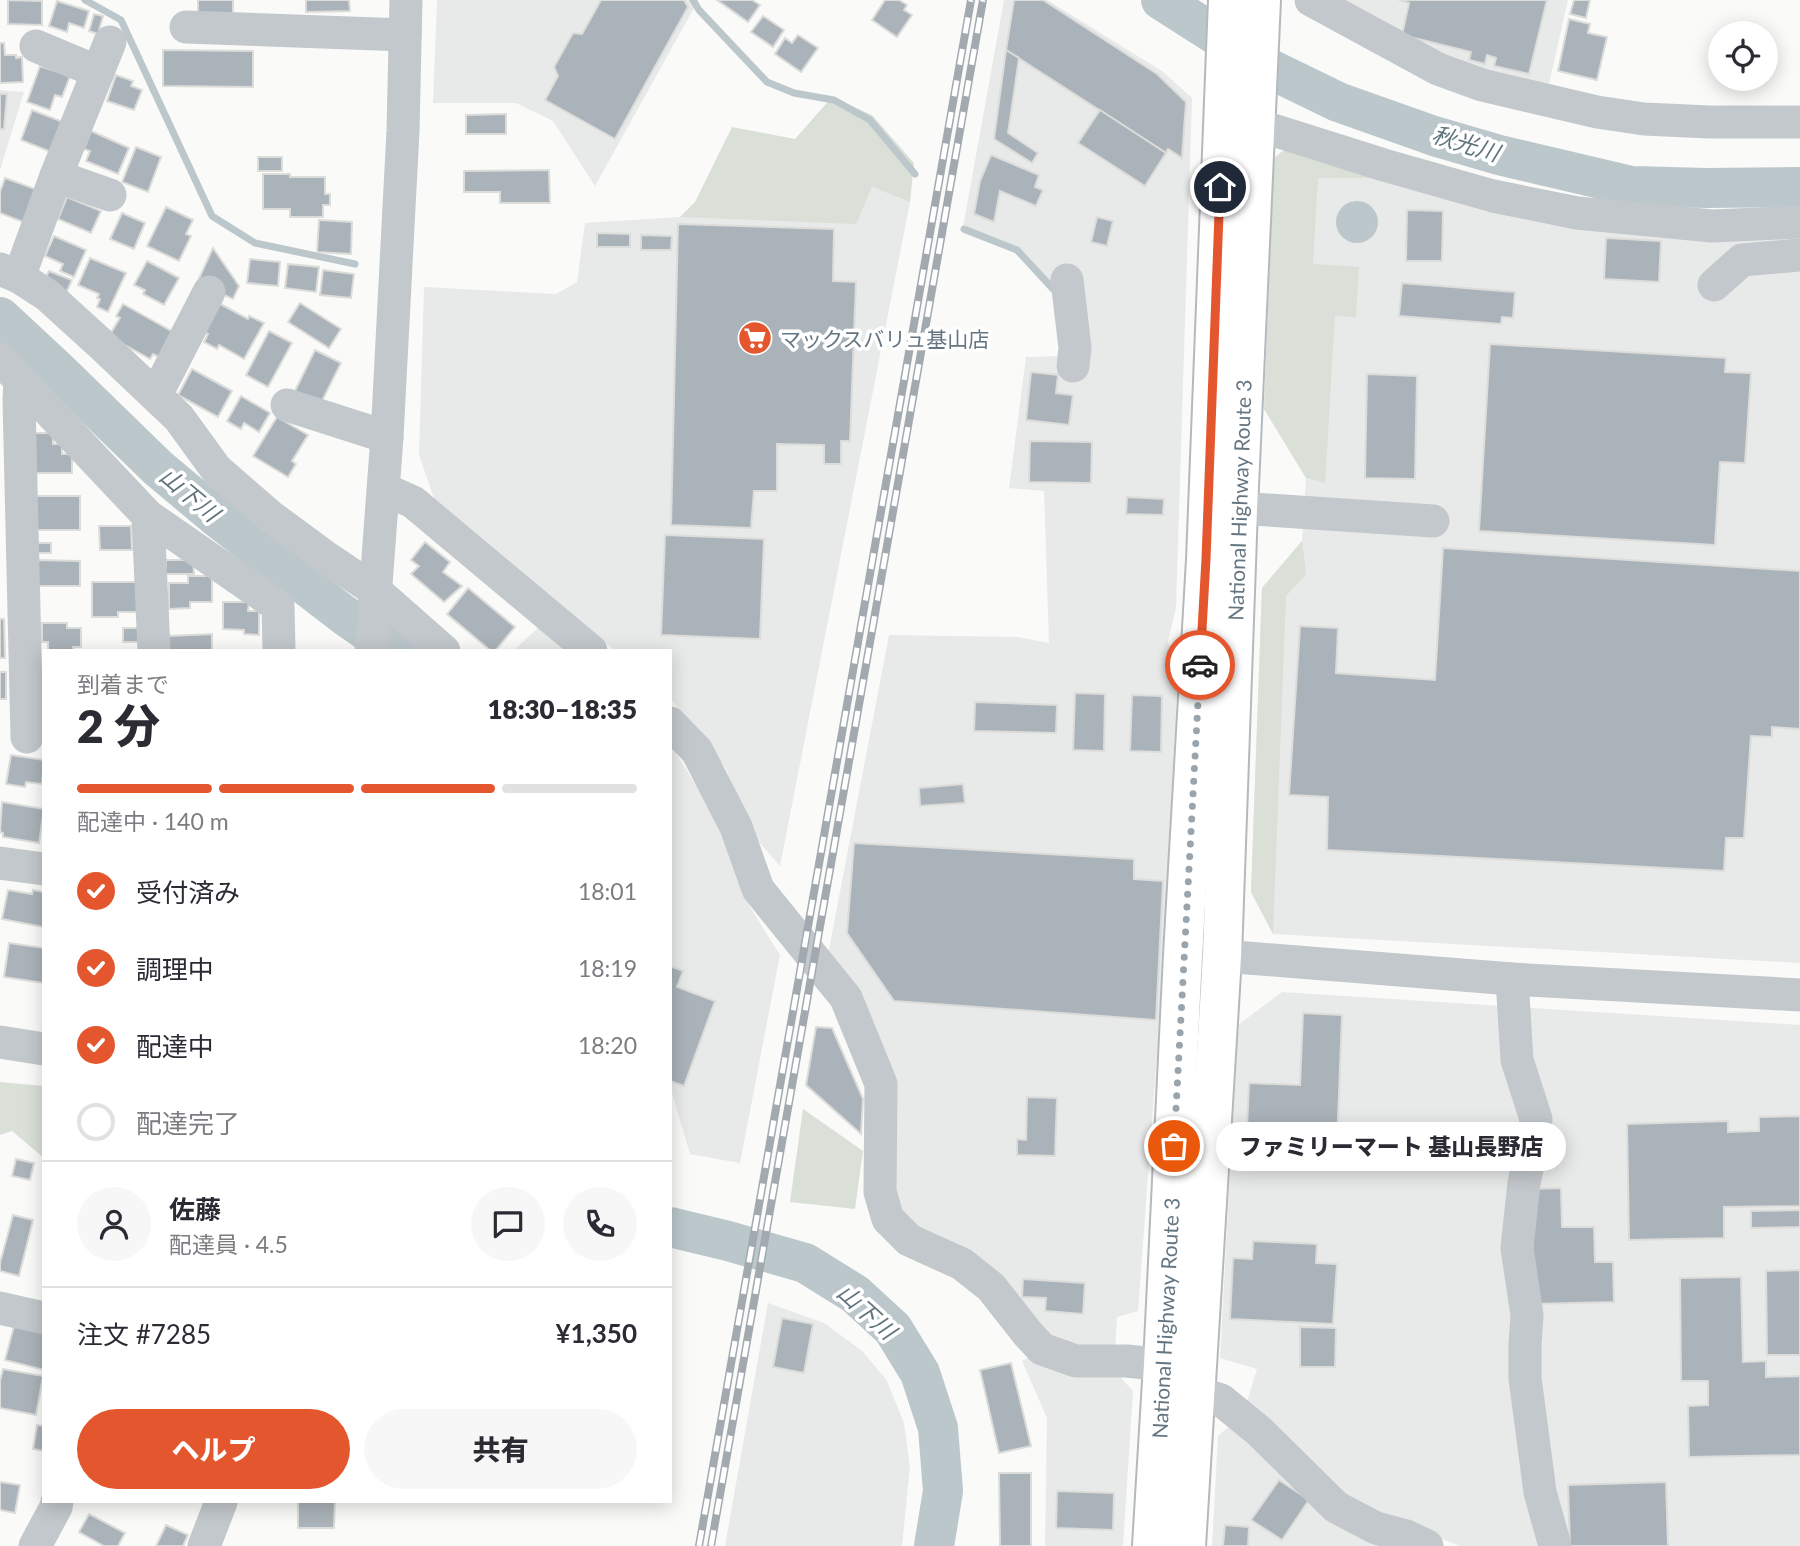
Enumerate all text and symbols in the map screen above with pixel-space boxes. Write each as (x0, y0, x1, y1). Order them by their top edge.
map controls (1708, 21, 1778, 91)
button: locate (1708, 21, 1778, 91)
water label: 秋光川 (1429, 120, 1506, 167)
pin (1190, 157, 1250, 217)
icon: home (1201, 168, 1239, 206)
supermarket icon: マックスバリュ基山店 (736, 319, 774, 357)
place label: マックスバリュ基山店 (780, 326, 989, 351)
street label: National Highway Route 3 (1222, 379, 1256, 621)
water label: 山下川 (155, 461, 228, 529)
courier (1165, 630, 1235, 700)
icon: car (1181, 646, 1219, 684)
text: 到着まで (77, 670, 169, 698)
text: 18:30–18:35 (487, 693, 637, 725)
text: 2 分 (77, 698, 160, 753)
text: 配達中 · 140 m (77, 807, 229, 835)
icon: check (77, 872, 115, 910)
text: 受付済み (136, 876, 240, 908)
text: 18:01 (578, 877, 637, 905)
icon: check (77, 949, 115, 987)
text: 調理中 (136, 953, 214, 985)
text: 18:19 (578, 954, 637, 982)
icon: check (77, 1026, 115, 1064)
text: 配達中 (136, 1030, 214, 1062)
text: 18:20 (578, 1031, 637, 1059)
text: 配達完了 (136, 1107, 240, 1139)
pin (1144, 1116, 1204, 1176)
callout: ファミリーマート 基山長野店 (1216, 1122, 1566, 1170)
icon: bag (1155, 1127, 1193, 1165)
text: ファミリーマート 基山長野店 (1239, 1132, 1543, 1160)
button: person (77, 1187, 151, 1261)
button: chat (471, 1187, 545, 1261)
button: phone (563, 1187, 637, 1261)
text: 佐藤 (169, 1193, 221, 1225)
street label: National Highway Route 3 (1146, 1197, 1184, 1439)
text: 配達員 · 4.5 (169, 1230, 288, 1258)
water label: 山下川 (832, 1278, 904, 1346)
text: ¥1,350 (556, 1317, 637, 1349)
text: 注文 #7285 (77, 1318, 211, 1350)
button: ヘルプ (77, 1409, 350, 1489)
button: 共有 (364, 1409, 637, 1489)

